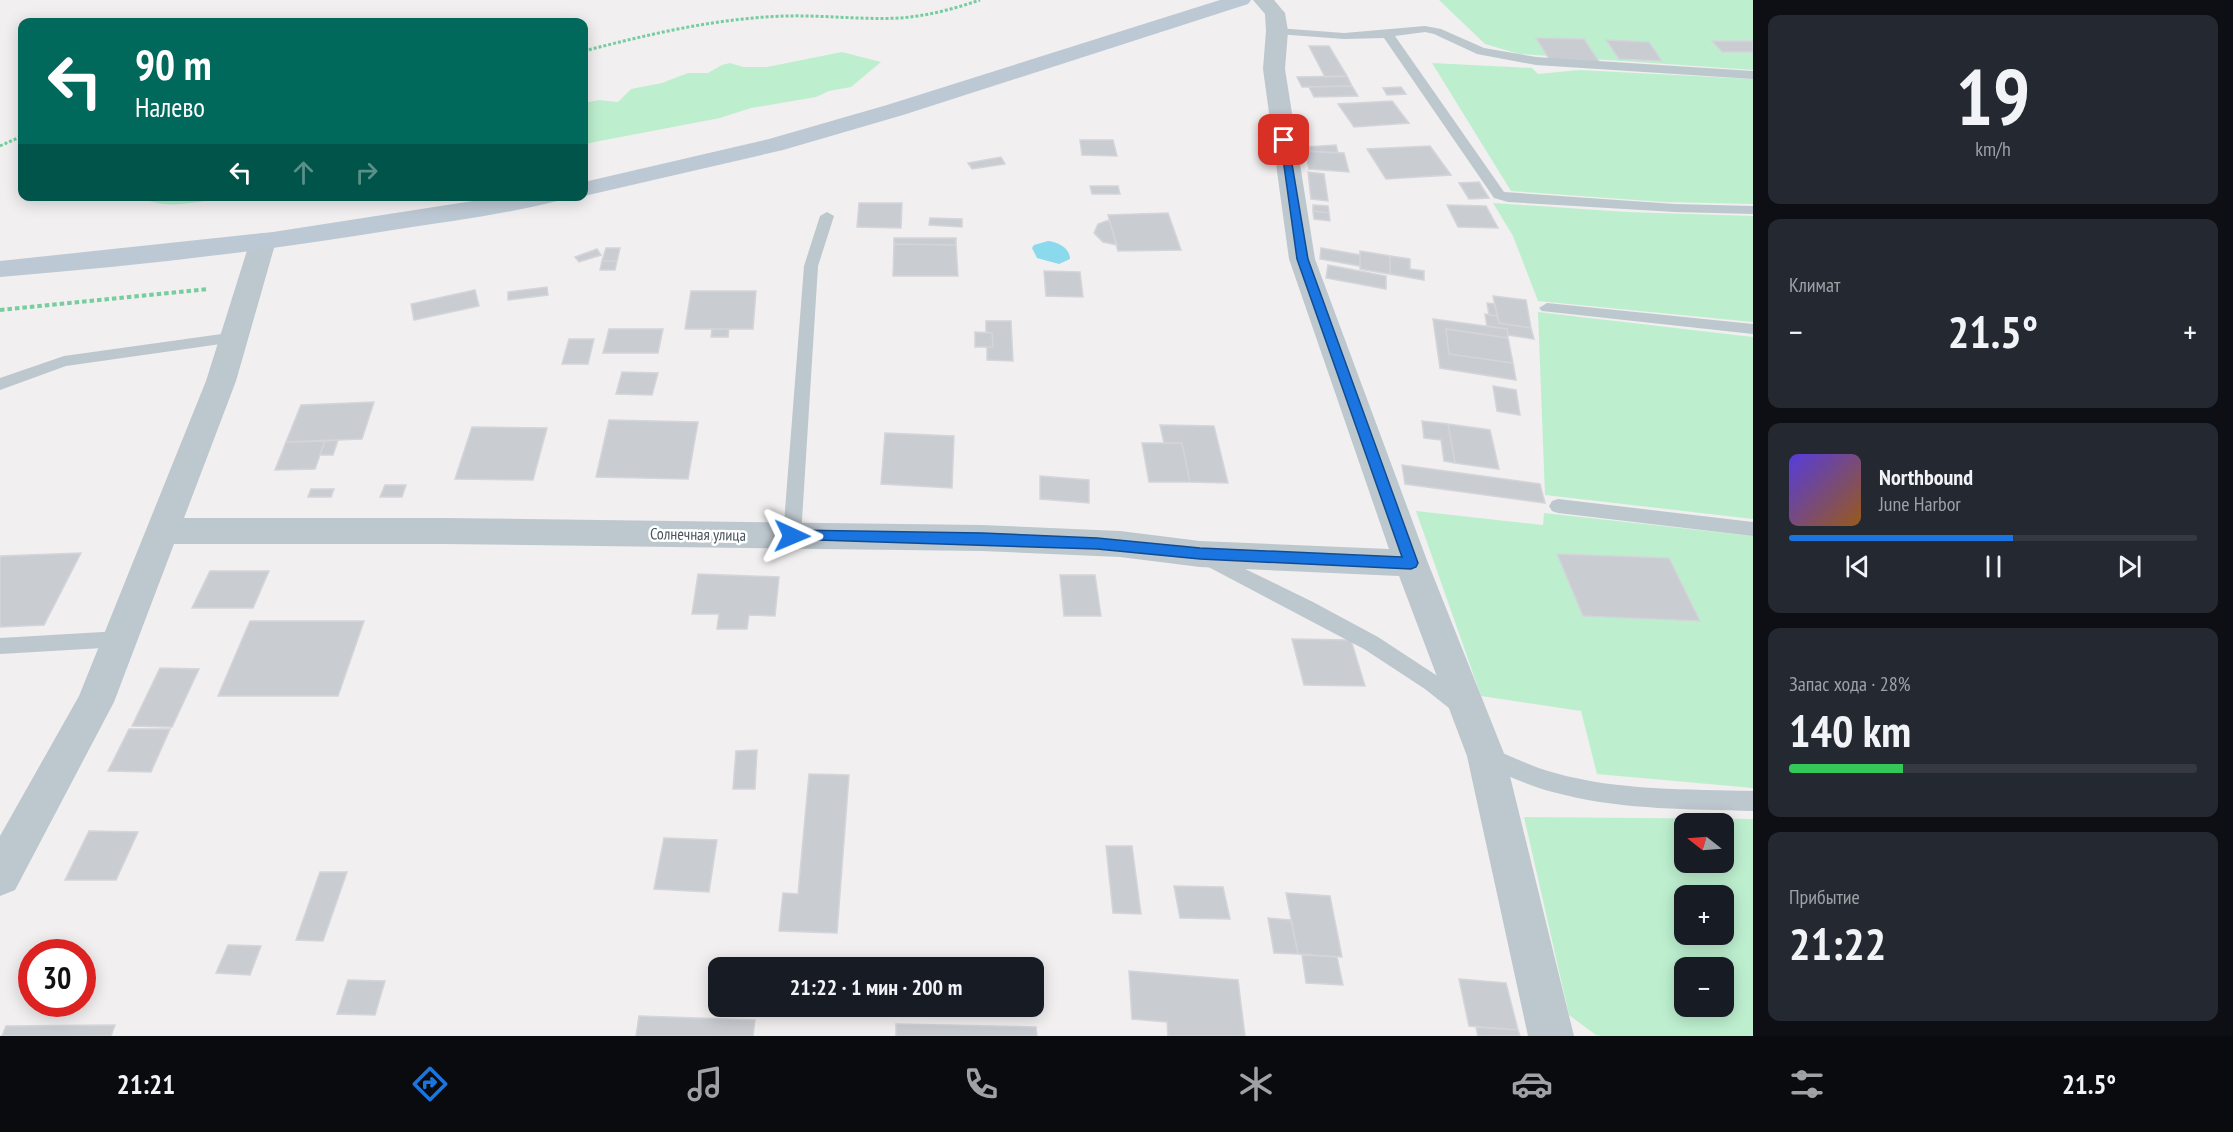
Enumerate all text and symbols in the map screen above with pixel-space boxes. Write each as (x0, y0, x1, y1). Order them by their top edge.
text: 90 m (135, 37, 212, 92)
icon: left (36, 42, 114, 120)
text: 19 (1956, 46, 2030, 147)
text: Налево (135, 90, 205, 124)
pin (1258, 114, 1309, 165)
icon: arrive (1267, 123, 1300, 156)
text: km/h (1975, 136, 2011, 162)
icon: left (224, 156, 257, 189)
icon: ahead (287, 156, 320, 189)
icon: right (350, 156, 383, 189)
text: Климат (1789, 272, 1840, 298)
text: 21.5° (1948, 302, 2038, 360)
text: − (1789, 310, 1803, 353)
text: + (2183, 310, 2197, 353)
text: Northbound (1879, 463, 1973, 491)
text: June Harbor (1879, 491, 1961, 517)
position arrow (760, 504, 824, 568)
street label: Солнечная улица (650, 523, 746, 545)
icon: previous (1841, 550, 1874, 583)
icon: pause (1977, 550, 2010, 583)
icon: next (2113, 550, 2146, 583)
text: Запас хода · 28% (1789, 671, 1910, 697)
text: 140 km (1789, 701, 1911, 759)
north arrow (1674, 813, 1734, 873)
map controls (1674, 813, 1734, 1017)
text: Прибытие (1789, 884, 1860, 910)
button: + (1674, 885, 1734, 945)
text: 21:22 (1789, 914, 1886, 972)
speed limit sign: 30 (18, 939, 96, 1017)
button: − (1674, 957, 1734, 1017)
text: 21:22 · 1 мин · 200 m (790, 973, 962, 1001)
icon: directions (409, 1063, 451, 1105)
icon: music (684, 1063, 726, 1105)
icon: phone (960, 1063, 1002, 1105)
icon: climate (1235, 1063, 1277, 1105)
icon: car (1511, 1063, 1553, 1105)
icon: filters (1786, 1063, 1828, 1105)
text: 21:21 (117, 1067, 175, 1101)
text: 21.5° (2062, 1067, 2116, 1101)

